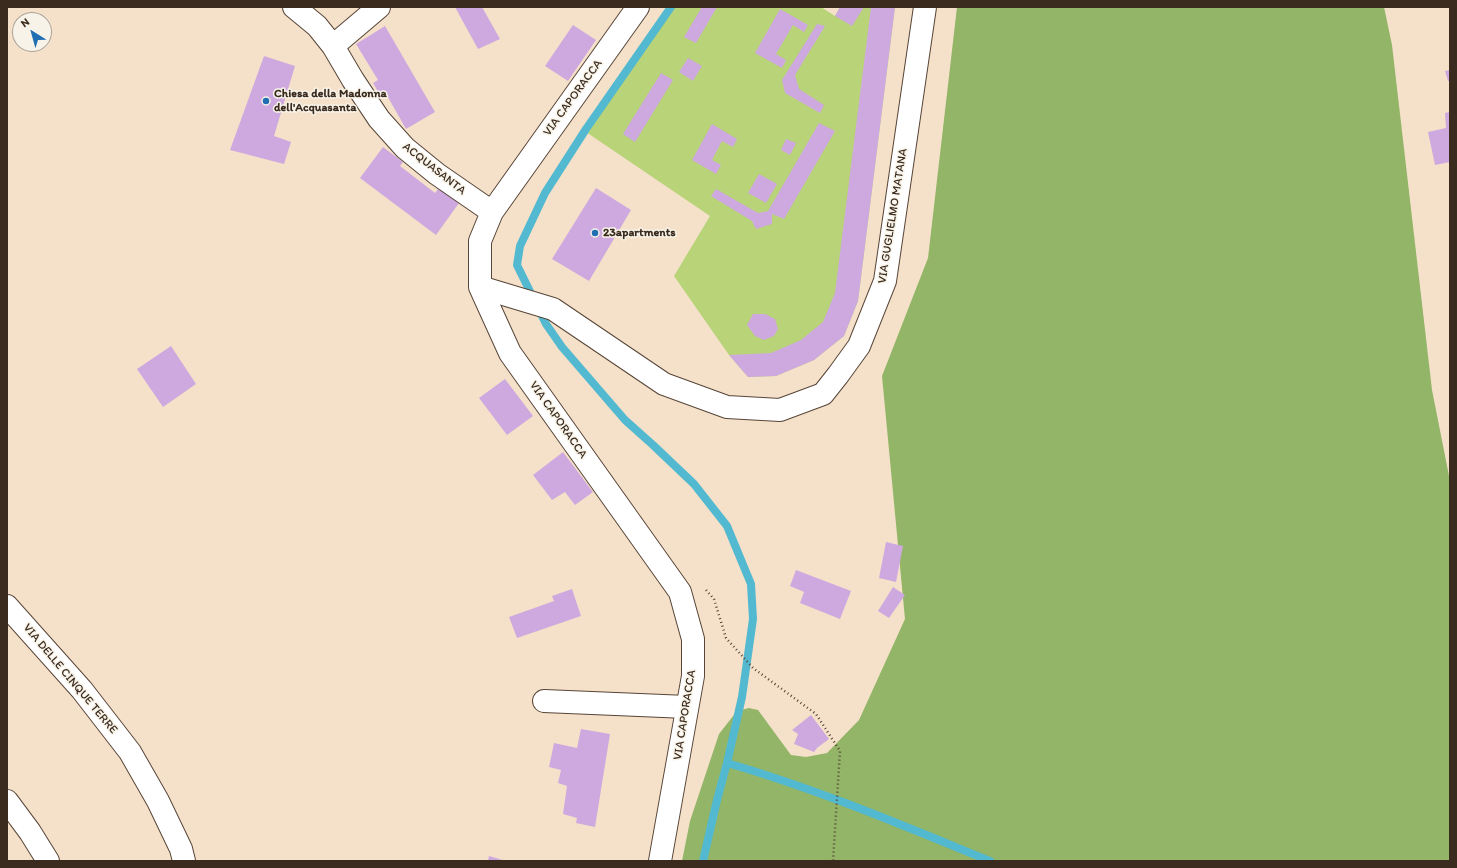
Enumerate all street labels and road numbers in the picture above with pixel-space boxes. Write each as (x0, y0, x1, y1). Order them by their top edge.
street label: VIA CAPORACCA (540, 57, 606, 139)
street label: ACQUASANTA (399, 140, 469, 198)
street label: VIA GUGLIELMO MATANA (875, 147, 911, 285)
street label: VIA CAPORACCA (526, 379, 590, 461)
street label: VIA DELLE CINQUE TERRE (20, 621, 120, 737)
street label: VIA CAPORACCA (671, 669, 699, 761)

